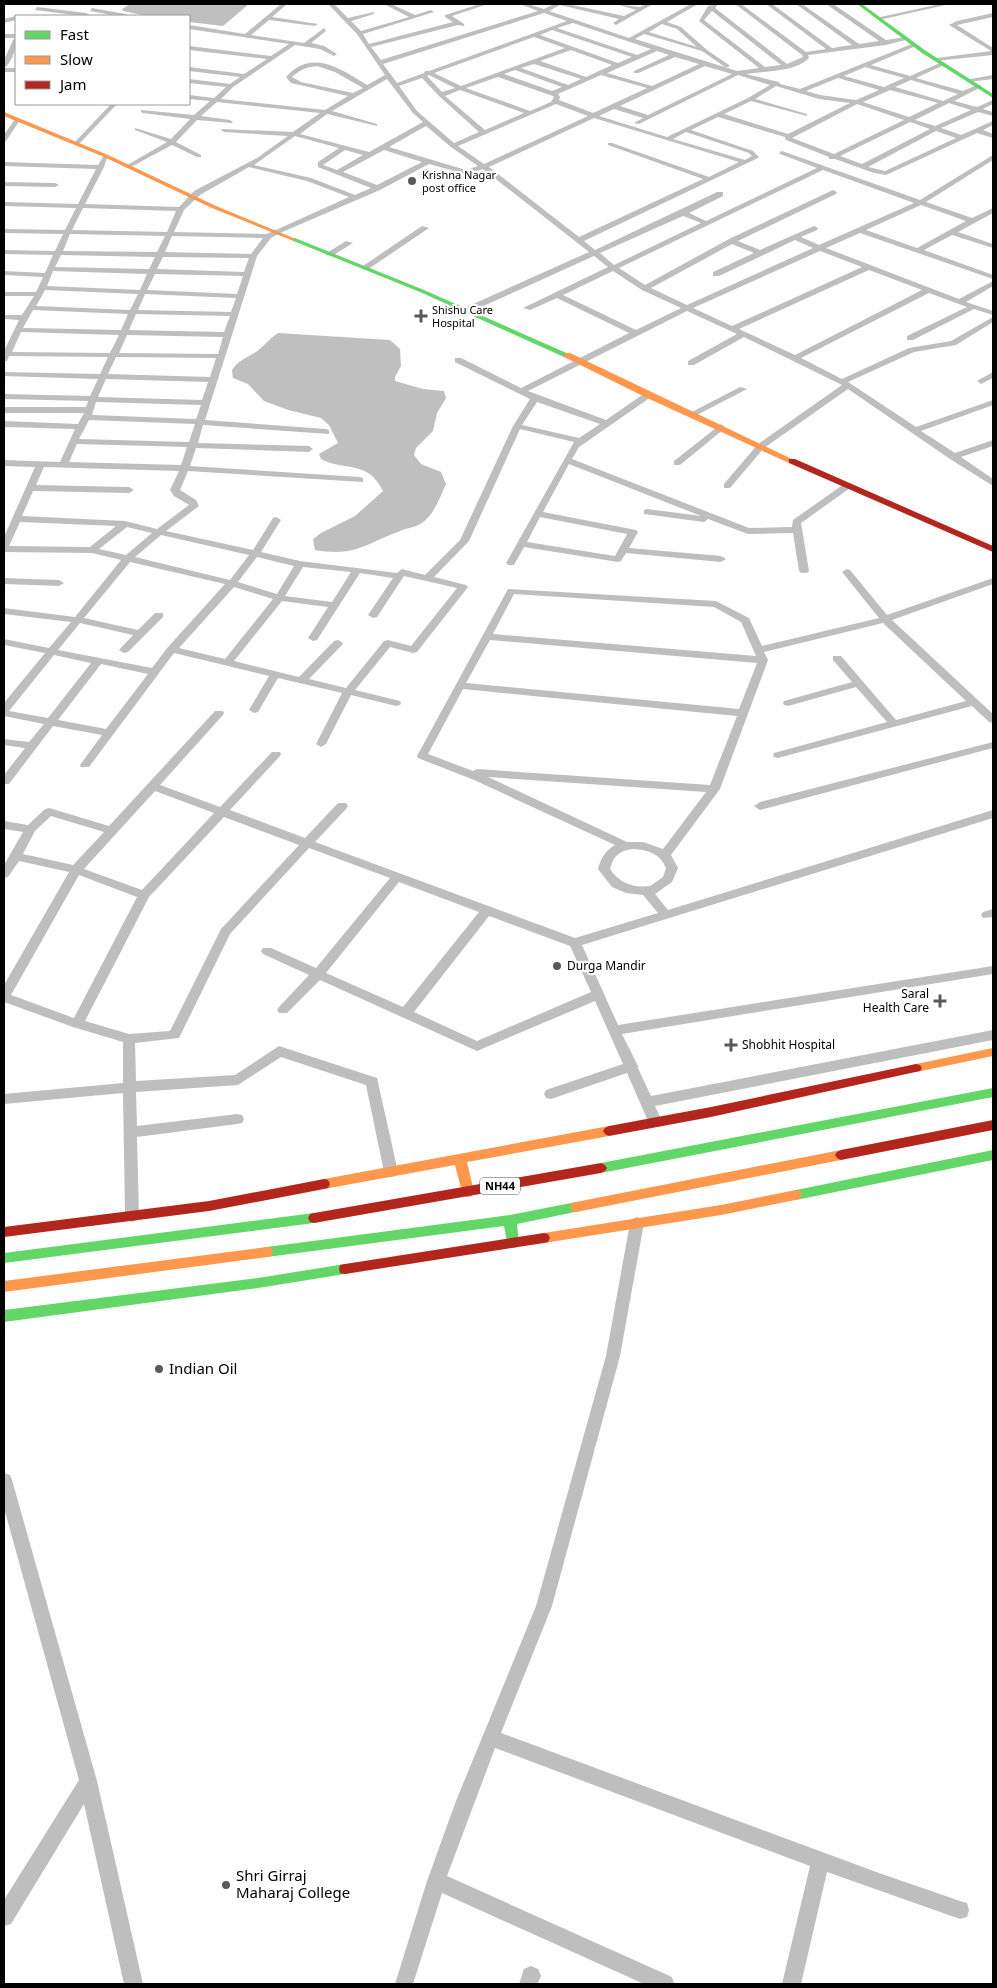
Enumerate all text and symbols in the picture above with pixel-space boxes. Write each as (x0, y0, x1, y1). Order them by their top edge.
legend (15, 15, 190, 105)
text: Fast (60, 24, 89, 44)
text: Slow (60, 49, 93, 69)
text: Jam (58, 74, 87, 94)
place label: Krishna Nagar post office (422, 167, 497, 195)
marker: Krishna Nagar post office (406, 175, 418, 187)
place label: Shishu Care Hospital (432, 302, 493, 330)
marker: Shishu Care Hospital (414, 309, 428, 323)
place label: Durga Mandir (567, 957, 646, 974)
marker: Durga Mandir (551, 960, 563, 972)
place label: Saral Health Care (863, 985, 929, 1016)
marker: Saral Health Care (933, 994, 947, 1008)
place label: Shobhit Hospital (742, 1036, 835, 1053)
marker: Shobhit Hospital (724, 1038, 738, 1052)
road number: NH44 (480, 1178, 520, 1194)
place label: Indian Oil (169, 1358, 238, 1378)
marker: Indian Oil (153, 1363, 165, 1375)
place label: Shri Girraj Maharaj College (236, 1865, 350, 1902)
marker: Shri Girraj Maharaj College (220, 1879, 232, 1891)

